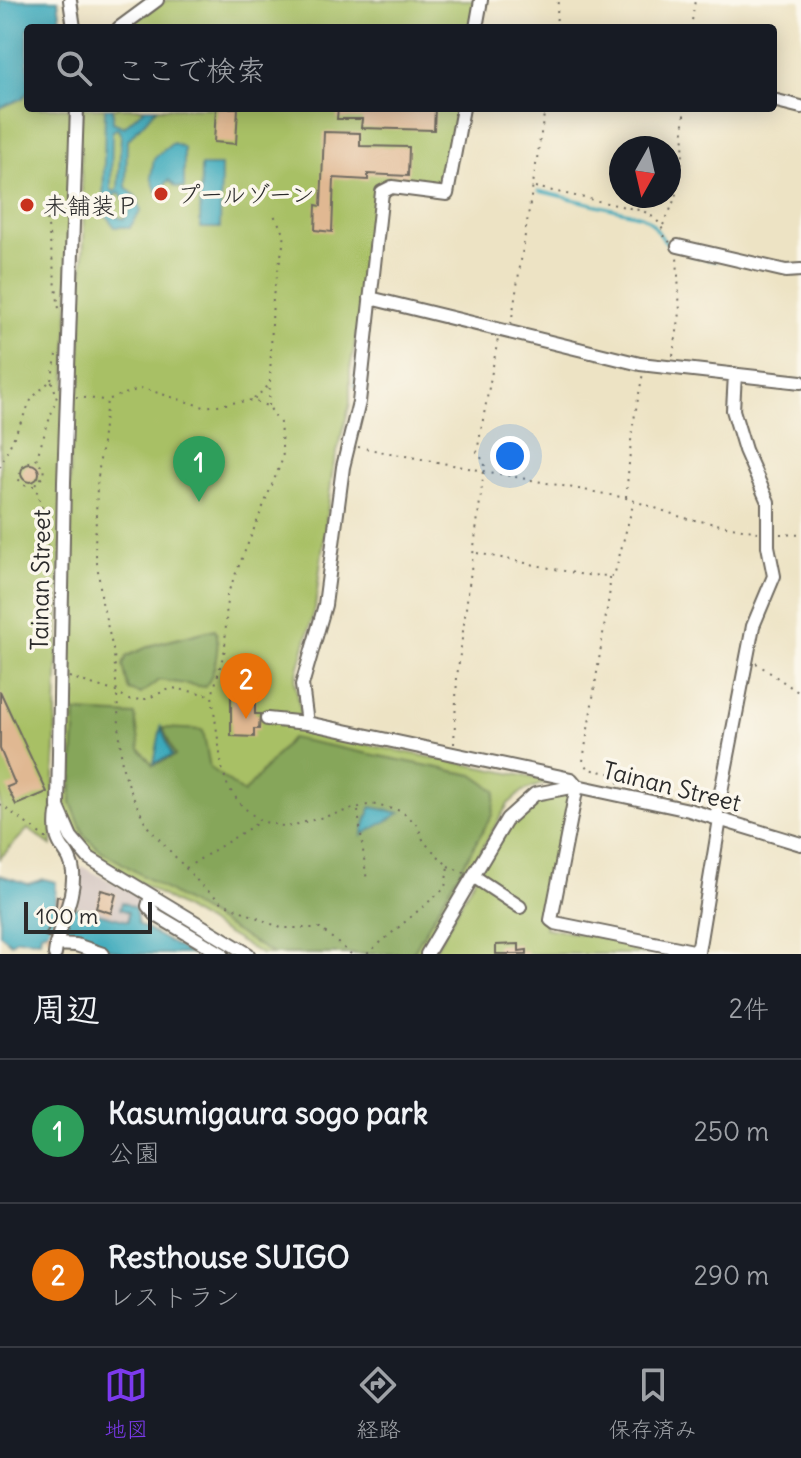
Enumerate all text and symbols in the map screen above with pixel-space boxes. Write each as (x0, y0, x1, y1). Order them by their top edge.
search box (24, 24, 777, 112)
icon: search (52, 46, 96, 90)
text: ここで検索 (116, 51, 266, 89)
north arrow (609, 136, 681, 208)
place label: プールゾーン (177, 179, 315, 209)
marker: プールゾーン (152, 185, 170, 203)
place label: 未舗装Ｐ (43, 190, 139, 220)
marker: 未舗装Ｐ (18, 196, 36, 214)
pin: 1 (173, 436, 225, 502)
your location (490, 436, 530, 476)
street label: Tainan Street (24, 509, 56, 651)
pin: 2 (220, 653, 272, 719)
street label: Tainan Street (600, 754, 744, 818)
scale bar (24, 898, 152, 934)
text: 100 m (36, 902, 98, 930)
text: 周辺 (32, 987, 100, 1030)
text: 2件 (729, 992, 769, 1025)
text: Kasumigaura sogo park (108, 1094, 428, 1132)
text: 1 (53, 1115, 63, 1148)
text: 250 m (694, 1115, 769, 1148)
text: 公園 (108, 1136, 160, 1169)
text: Resthouse SUIGO (108, 1238, 350, 1276)
text: 2 (51, 1259, 65, 1292)
text: 290 m (694, 1259, 769, 1292)
text: レストラン (108, 1280, 240, 1313)
tab: 地図 (104, 1363, 148, 1443)
tab: 経路 (356, 1363, 401, 1443)
tab: 保存済み (609, 1363, 697, 1443)

